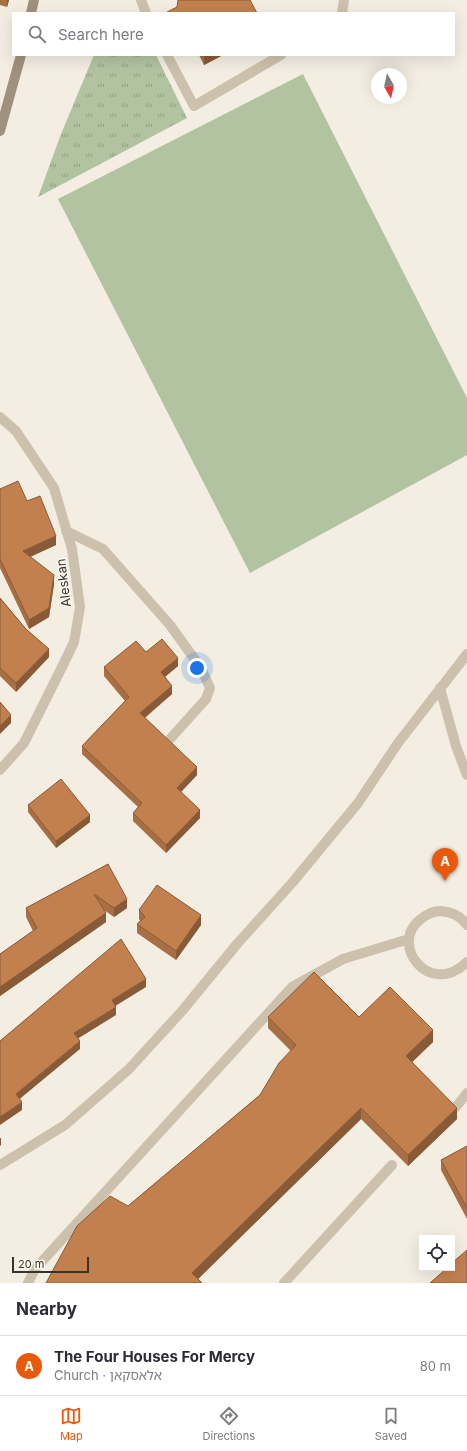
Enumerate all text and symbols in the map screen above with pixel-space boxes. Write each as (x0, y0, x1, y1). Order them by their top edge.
search box (12, 12, 455, 56)
icon: search (26, 23, 48, 45)
text: Search here (58, 25, 144, 44)
north arrow (371, 68, 407, 104)
street label: Aleskan (52, 558, 74, 608)
your location (187, 658, 207, 678)
pin: A (432, 848, 458, 881)
map controls (419, 1235, 455, 1271)
button: locate (419, 1235, 455, 1271)
scale bar (12, 1255, 89, 1274)
text: 20 m (18, 1257, 44, 1271)
text: Nearby (16, 1299, 77, 1319)
text: The Four Houses For Mercy (54, 1347, 255, 1366)
text: A (24, 1358, 34, 1374)
text: 80 m (420, 1358, 451, 1374)
text: Church · אלאסקאן (54, 1367, 162, 1383)
tab: Map (60, 1405, 83, 1443)
tab: Directions (203, 1405, 255, 1443)
tab: Saved (375, 1405, 407, 1443)

